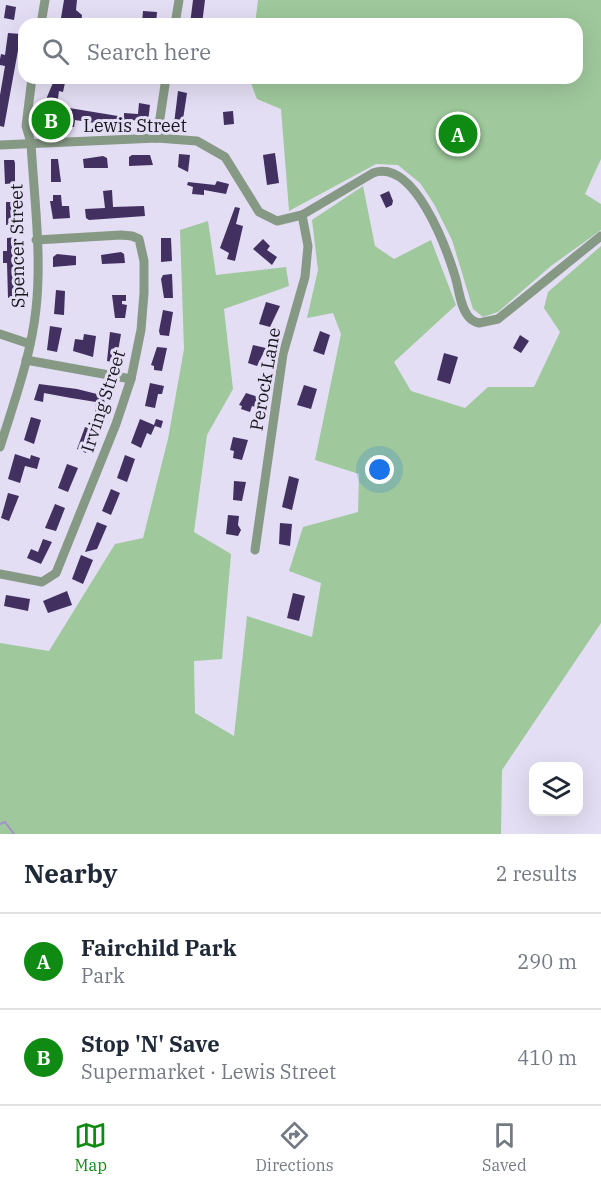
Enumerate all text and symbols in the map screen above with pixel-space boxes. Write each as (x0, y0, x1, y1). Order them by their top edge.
search box (18, 18, 583, 84)
icon: search (39, 35, 72, 68)
text: Search here (87, 37, 211, 66)
pin: B (32, 98, 70, 142)
pin: A (438, 112, 478, 156)
street label: Lewis Street (83, 114, 187, 137)
street label: Spencer Street (4, 184, 30, 308)
street label: Perock Lane (245, 326, 285, 432)
street label: Irving Street (76, 347, 130, 455)
your location (365, 455, 394, 484)
map controls (529, 762, 583, 816)
button: layers (529, 762, 583, 816)
text: Nearby (24, 856, 118, 890)
text: 2 results (496, 860, 577, 887)
text: Fairchild Park (81, 933, 236, 962)
text: A (37, 948, 50, 975)
text: 290 m (517, 948, 577, 975)
text: Park (81, 962, 125, 989)
text: Stop 'N' Save (81, 1029, 220, 1058)
text: B (36, 1044, 51, 1071)
text: 410 m (517, 1044, 577, 1071)
text: Supermarket · Lewis Street (81, 1058, 336, 1085)
tab: Map (74, 1119, 107, 1175)
tab: Directions (256, 1119, 334, 1175)
tab: Saved (482, 1119, 527, 1175)

